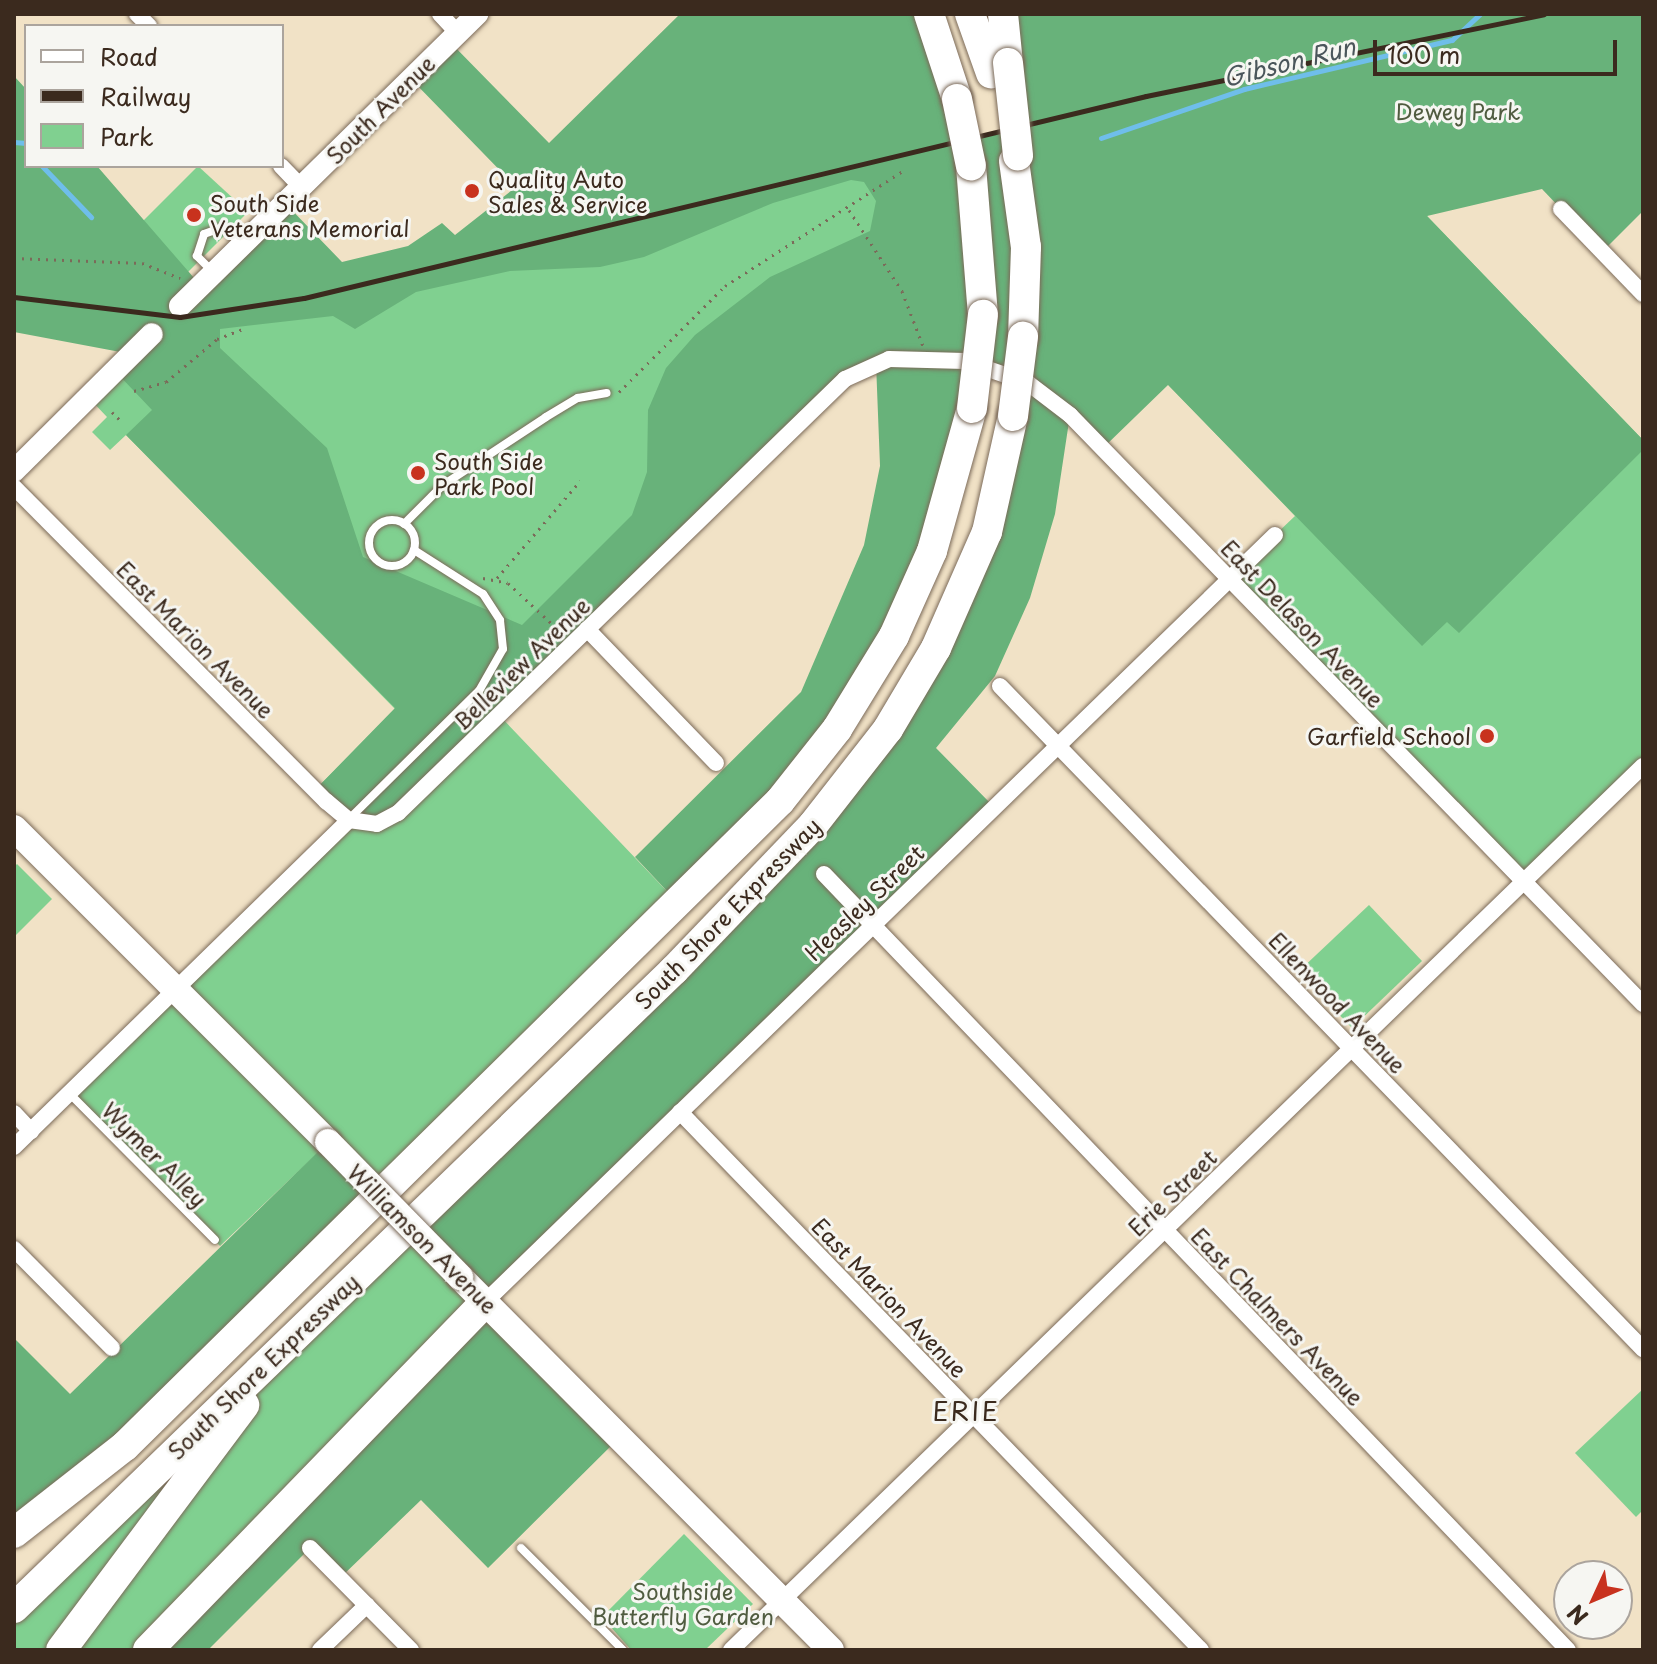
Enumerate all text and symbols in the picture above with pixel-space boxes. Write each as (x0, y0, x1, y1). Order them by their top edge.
legend (24, 24, 284, 168)
scale bar (1377, 24, 1621, 74)
water label: Gibson Run (1220, 32, 1358, 92)
text: 100 m (1387, 36, 1460, 72)
text: Road (100, 38, 158, 74)
street label: South Avenue (320, 49, 440, 169)
text: Railway (100, 78, 191, 114)
park label: Dewey Park (1395, 98, 1521, 124)
text: Park (100, 118, 154, 154)
place label: Quality Auto Sales & Service (488, 165, 649, 216)
marker: Quality Auto Sales & Service (463, 182, 481, 200)
place label: South Side Veterans Memorial (210, 189, 410, 240)
marker: South Side Veterans Memorial (185, 206, 203, 224)
place label: South Side Park Pool (434, 447, 545, 498)
marker: South Side Park Pool (409, 464, 427, 482)
street label: East Delason Avenue (1218, 535, 1388, 711)
street label: East Marion Avenue (112, 555, 280, 723)
street label: Belleview Avenue (448, 591, 594, 735)
place label: Garfield School (1307, 723, 1471, 749)
marker: Garfield School (1478, 727, 1496, 745)
street label: South Shore Expressway (627, 811, 827, 1015)
street label: Heasley Street (799, 838, 929, 966)
street label: Ellenwood Avenue (1264, 926, 1412, 1078)
street label: Wymer Alley (97, 1096, 213, 1212)
street label: Erie Street (1122, 1143, 1222, 1241)
street label: Williamson Avenue (344, 1159, 502, 1317)
street label: East Marion Avenue (807, 1212, 973, 1382)
street label: East Chalmers Avenue (1187, 1223, 1369, 1409)
street label: South Shore Expressway (161, 1266, 365, 1466)
district label: ERIE (932, 1395, 1000, 1427)
north arrow (1553, 1560, 1633, 1640)
park label: Southside Butterfly Garden (593, 1577, 773, 1628)
text: N (1559, 1598, 1595, 1633)

